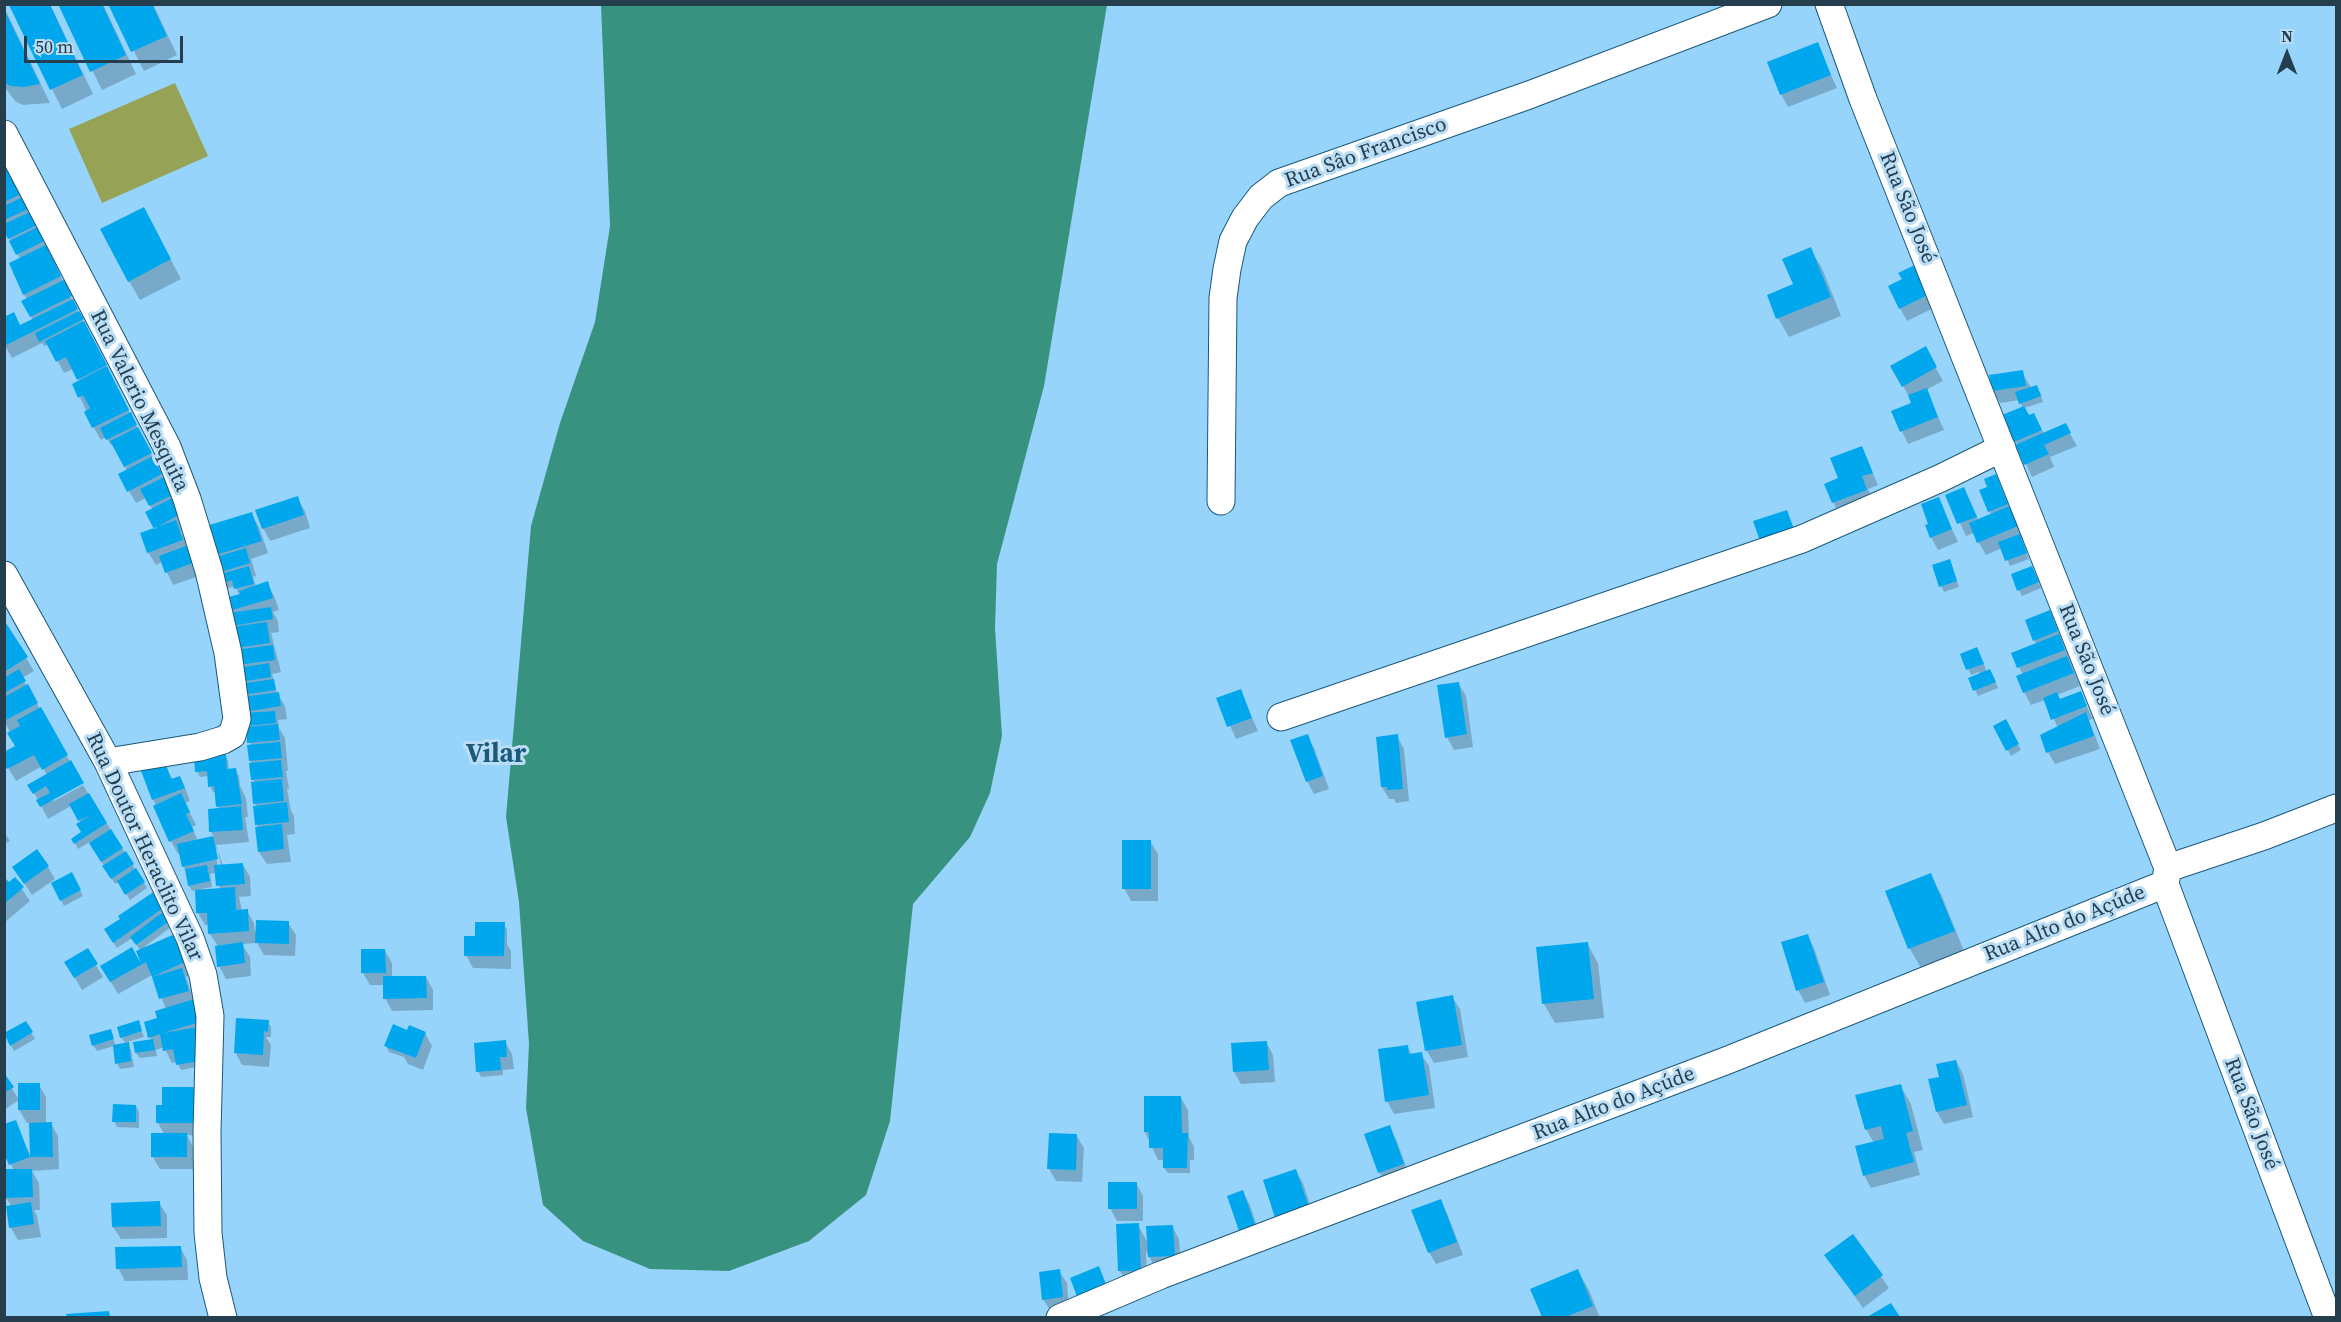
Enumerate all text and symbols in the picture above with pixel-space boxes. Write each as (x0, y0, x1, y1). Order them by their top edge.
scale bar (27, 24, 186, 62)
north arrow (2257, 24, 2317, 84)
text: N (2281, 25, 2293, 47)
text: 50 m (35, 34, 73, 59)
street label: Rua Sâo Francisco (1282, 112, 1450, 194)
street label: Rua São José (1873, 149, 1941, 267)
street label: Rua Valerio Mesquita (84, 306, 194, 496)
street label: Rua São José (2052, 601, 2120, 719)
street label: Rua Doutor Heraclito Vilar (80, 729, 208, 965)
district label: Vilar (466, 739, 526, 771)
street label: Rua Alto do Açúde (1981, 880, 2149, 968)
street label: Rua São José (2218, 1054, 2284, 1174)
street label: Rua Alto do Açúde (1529, 1062, 1699, 1146)

